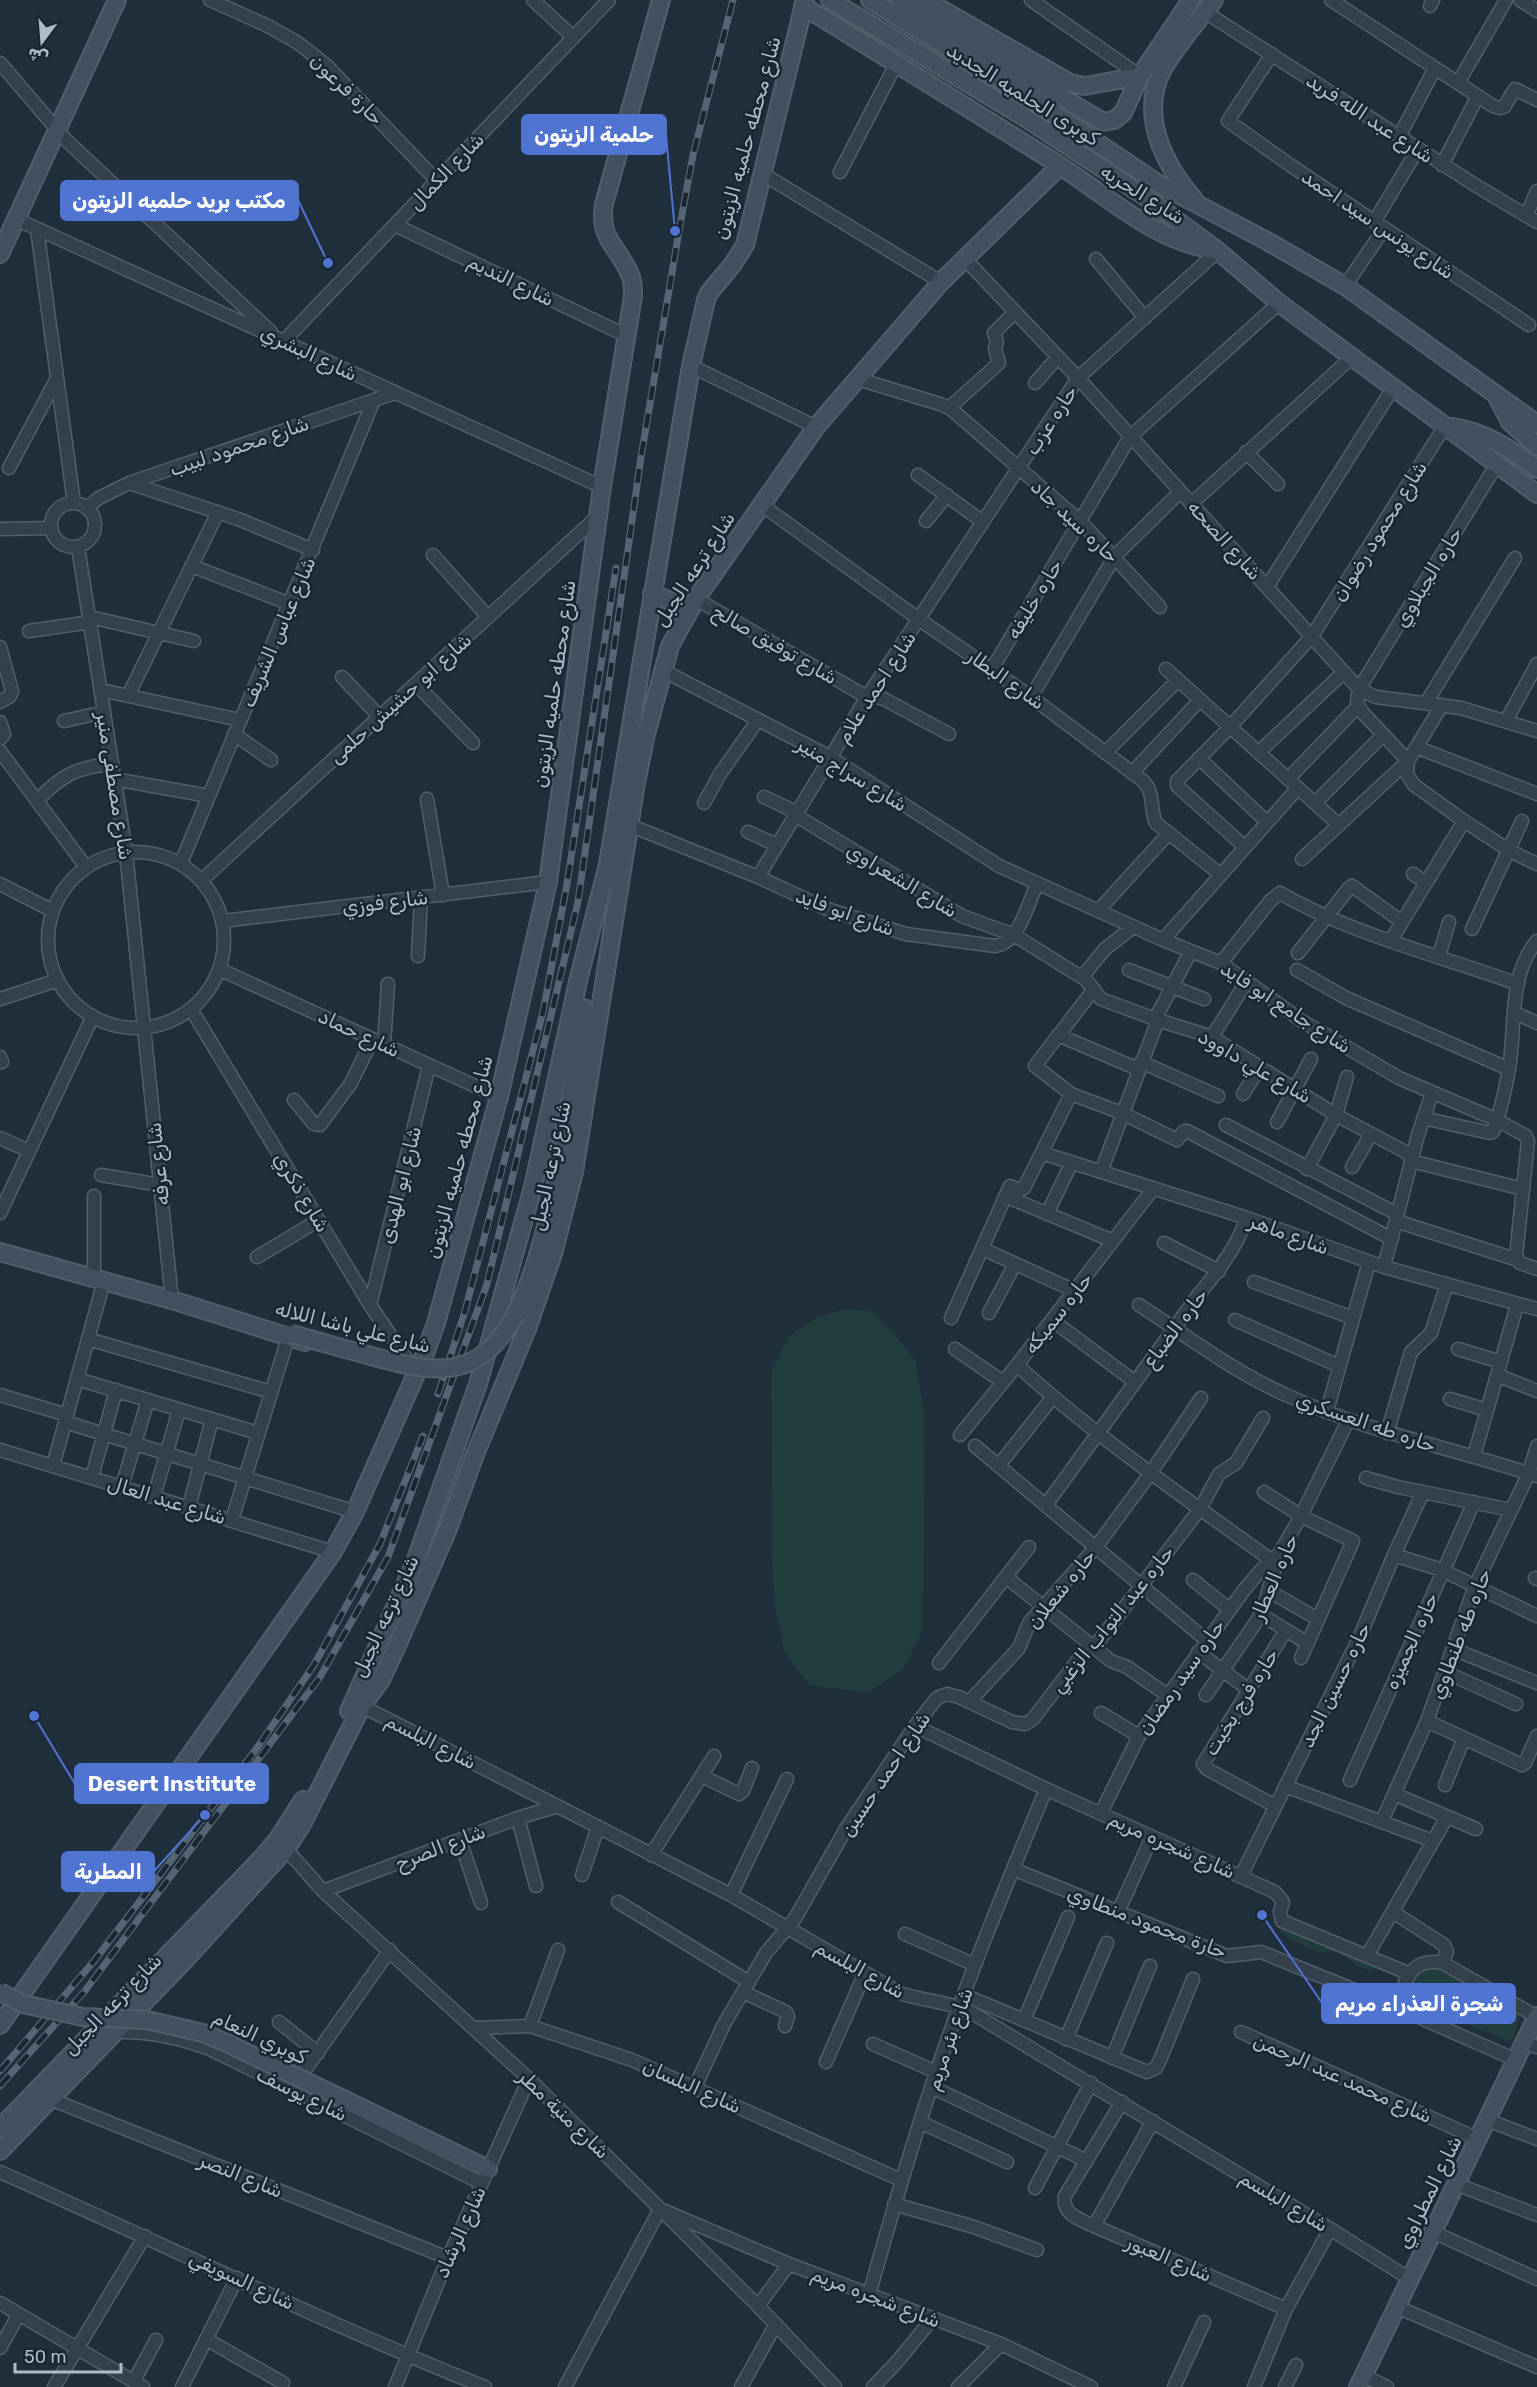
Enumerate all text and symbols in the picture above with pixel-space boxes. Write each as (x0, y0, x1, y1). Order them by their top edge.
north arrow (12, 12, 72, 72)
street label: شارع محطه حلميه الزيتون (708, 34, 788, 243)
street label: كوبرى الحلميه الجديد (942, 37, 1104, 151)
text: ش (26, 44, 50, 68)
street label: حارة فرعون (305, 48, 389, 130)
street label: شارع عبد الله فريد (1301, 68, 1438, 170)
callout: حلمية الزيتون (522, 115, 666, 154)
text: حلمية الزيتون (534, 122, 654, 148)
street label: شارع الكمال (403, 127, 490, 216)
street label: شارع الحريه (1095, 159, 1190, 231)
street label: شارع يونس سيد احمد (1296, 164, 1459, 286)
callout: مكتب بريد حلميه الزيتون (61, 181, 298, 220)
text: مكتب بريد حلميه الزيتون (72, 188, 286, 214)
street label: شارع النديم (463, 249, 558, 313)
street label: شارع البشري (256, 320, 361, 388)
street label: حاره عزب (1020, 381, 1082, 459)
street label: شارع محمود لبيب (166, 411, 313, 483)
street label: شارع محمود رضوان (1326, 456, 1434, 607)
street label: حاره سيد جاد (1026, 474, 1124, 568)
street label: شارع الصحه (1181, 495, 1267, 586)
street label: شارع ترعه الجبل (648, 507, 742, 632)
street label: حاره الجبلاوي (1389, 523, 1469, 633)
street label: شارع عباس الشريف (235, 553, 322, 712)
street label: حاره خليفه (1001, 555, 1067, 643)
street label: شارع محطه حلميه الزيتون (528, 578, 582, 790)
street label: شارع توفيق صالح (707, 599, 842, 691)
street label: شارع ابو حشيش حلمى (324, 627, 478, 770)
street label: شارع احمد علام (831, 627, 923, 749)
street label: شارع البطار (960, 643, 1050, 716)
street label: شارع مصطفى منير (89, 709, 139, 862)
street label: شارع سراج منير (790, 731, 912, 818)
street label: شارع الشعراوي (841, 837, 962, 924)
street label: شارع ابو فايد (792, 883, 898, 943)
street label: شارع فوزي (340, 885, 430, 921)
street label: شارع جامع ابو فايد (1215, 956, 1356, 1060)
street label: شارع حماد (313, 1004, 404, 1064)
street label: شارع علي داوود (1192, 1024, 1316, 1111)
street label: شارع محطه حلميه الزيتون (420, 1053, 500, 1262)
street label: شارع ترعه الجبل (525, 1099, 577, 1233)
street label: شارع عرفه (142, 1121, 176, 1207)
street label: شارع ابو الهدى (374, 1124, 428, 1247)
street label: شارع ذكري (267, 1148, 335, 1237)
street label: شارع ماهر (1244, 1208, 1332, 1261)
street label: حاره سميكه (1019, 1267, 1097, 1359)
street label: حاره الضباع (1137, 1283, 1214, 1374)
street label: شارع علي باشا اللاله (272, 1296, 433, 1361)
street label: حاره طه العسكري (1292, 1387, 1439, 1459)
street label: شارع عبد العال (104, 1471, 229, 1531)
street label: حاره العطار (1245, 1530, 1303, 1625)
street label: حاره عبد التواب الزغبي (1045, 1540, 1181, 1699)
street label: حاره شعلان (1021, 1544, 1101, 1634)
street label: شارع ترعه الجبل (346, 1551, 426, 1682)
street label: حاره طه طنطاوي (1424, 1565, 1498, 1703)
street label: حاره الجميزه (1379, 1589, 1443, 1693)
street label: حاره سيد رمضان (1132, 1614, 1230, 1740)
street label: حاره حسين الجد (1294, 1619, 1376, 1751)
street label: حاره فرج بخيت (1198, 1644, 1285, 1761)
street label: شارع احمد حسين (835, 1707, 937, 1842)
street label: شارع البلسم (380, 1708, 481, 1776)
callout: Desert Institute (75, 1764, 268, 1803)
text: Desert Institute (88, 1771, 256, 1796)
street label: شارع شجره مريم (1104, 1806, 1239, 1886)
street label: شارع الصرح (391, 1819, 489, 1877)
callout: المطرية (62, 1852, 154, 1891)
text: المطرية (74, 1859, 142, 1885)
street label: حارة محمود منطاوي (1063, 1881, 1230, 1965)
street label: شارع البلسم (810, 1934, 909, 2005)
street label: شارع ترعه الجبل (58, 1948, 168, 2061)
street label: شارع بئر مريم (920, 1984, 980, 2094)
callout: شجرة العذراء مريم (1322, 1984, 1515, 2023)
text: شجرة العذراء مريم (1335, 1991, 1503, 2018)
street label: كوبري النعام (208, 2005, 311, 2071)
street label: شارع محمد عبد الرحمن (1249, 2028, 1436, 2130)
street label: شارع البلسان (638, 2054, 745, 2120)
street label: شارع يوسف (252, 2062, 351, 2128)
street label: شارع منية مطر (511, 2064, 615, 2165)
street label: شارع المطراوي (1391, 2132, 1468, 2253)
street label: شارع النصر (194, 2147, 287, 2205)
street label: شارع البلسم (1234, 2165, 1333, 2239)
street label: شارع الرشاد (429, 2182, 493, 2282)
street label: شارع العبور (1121, 2229, 1216, 2289)
street label: شارع السويفي (184, 2245, 298, 2318)
street label: شارع شجره مريم (807, 2261, 944, 2335)
scale bar (15, 2336, 122, 2374)
text: 50 m (24, 2346, 67, 2368)

